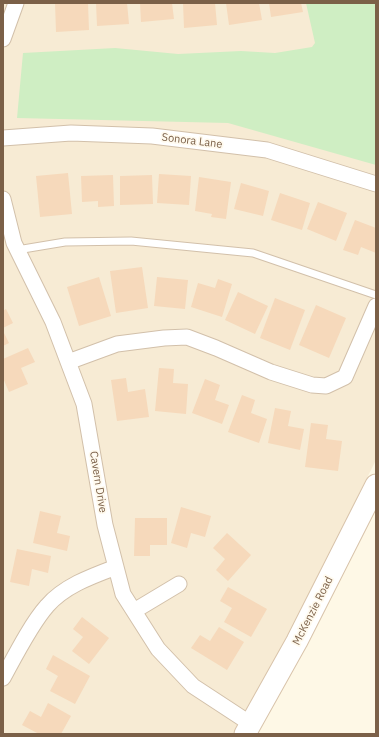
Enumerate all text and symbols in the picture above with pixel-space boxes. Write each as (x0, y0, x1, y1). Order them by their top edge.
street label: Sonora Lane (161, 131, 223, 151)
street label: Cavern Drive (87, 450, 109, 514)
street label: McKenzie Road (290, 574, 336, 648)

